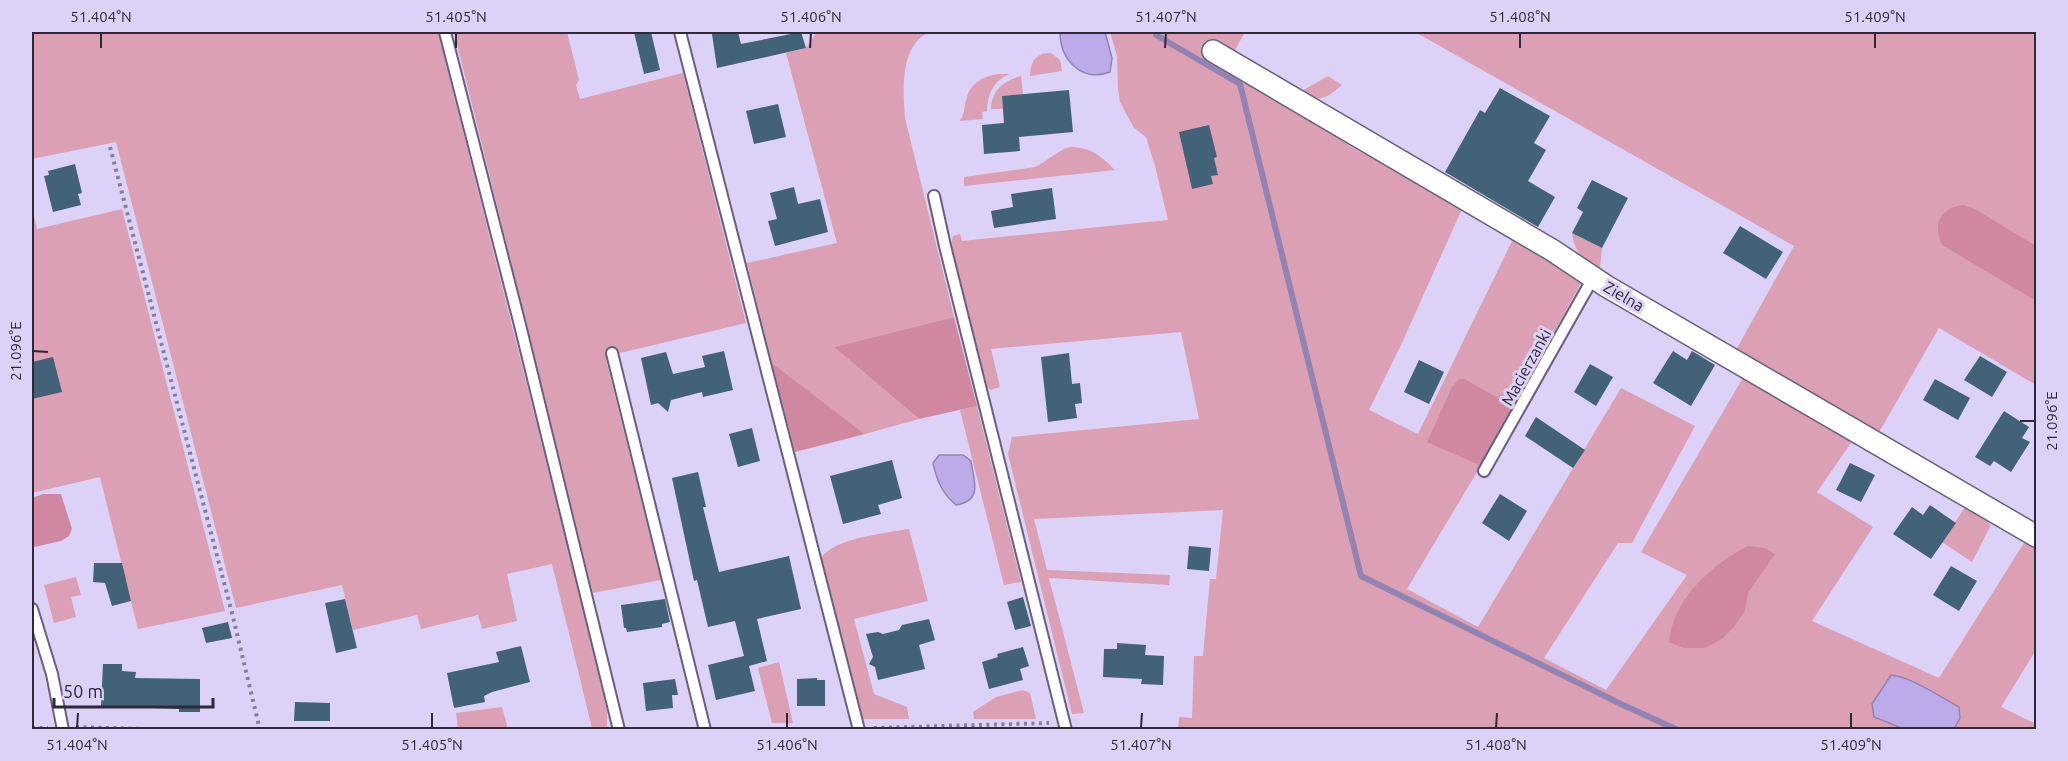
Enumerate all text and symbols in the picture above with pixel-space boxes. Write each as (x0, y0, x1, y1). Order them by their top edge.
text: 51.404°N (70, 8, 132, 25)
text: 51.405°N (425, 8, 487, 25)
text: 51.406°N (780, 8, 842, 25)
text: 51.407°N (1135, 8, 1197, 25)
text: 51.408°N (1489, 8, 1551, 25)
text: 51.409°N (1844, 8, 1906, 25)
street label: Zielna (1601, 277, 1647, 315)
text: 21.096°E (7, 321, 24, 381)
street label: Macierzanki (1498, 325, 1554, 409)
text: 21.096°E (2043, 391, 2060, 451)
scale bar (54, 671, 213, 709)
text: 50 m (63, 681, 103, 701)
text: 51.404°N (46, 736, 108, 753)
text: 51.405°N (401, 736, 463, 753)
text: 51.406°N (756, 736, 818, 753)
text: 51.407°N (1110, 736, 1172, 753)
text: 51.408°N (1465, 736, 1527, 753)
text: 51.409°N (1820, 736, 1882, 753)

